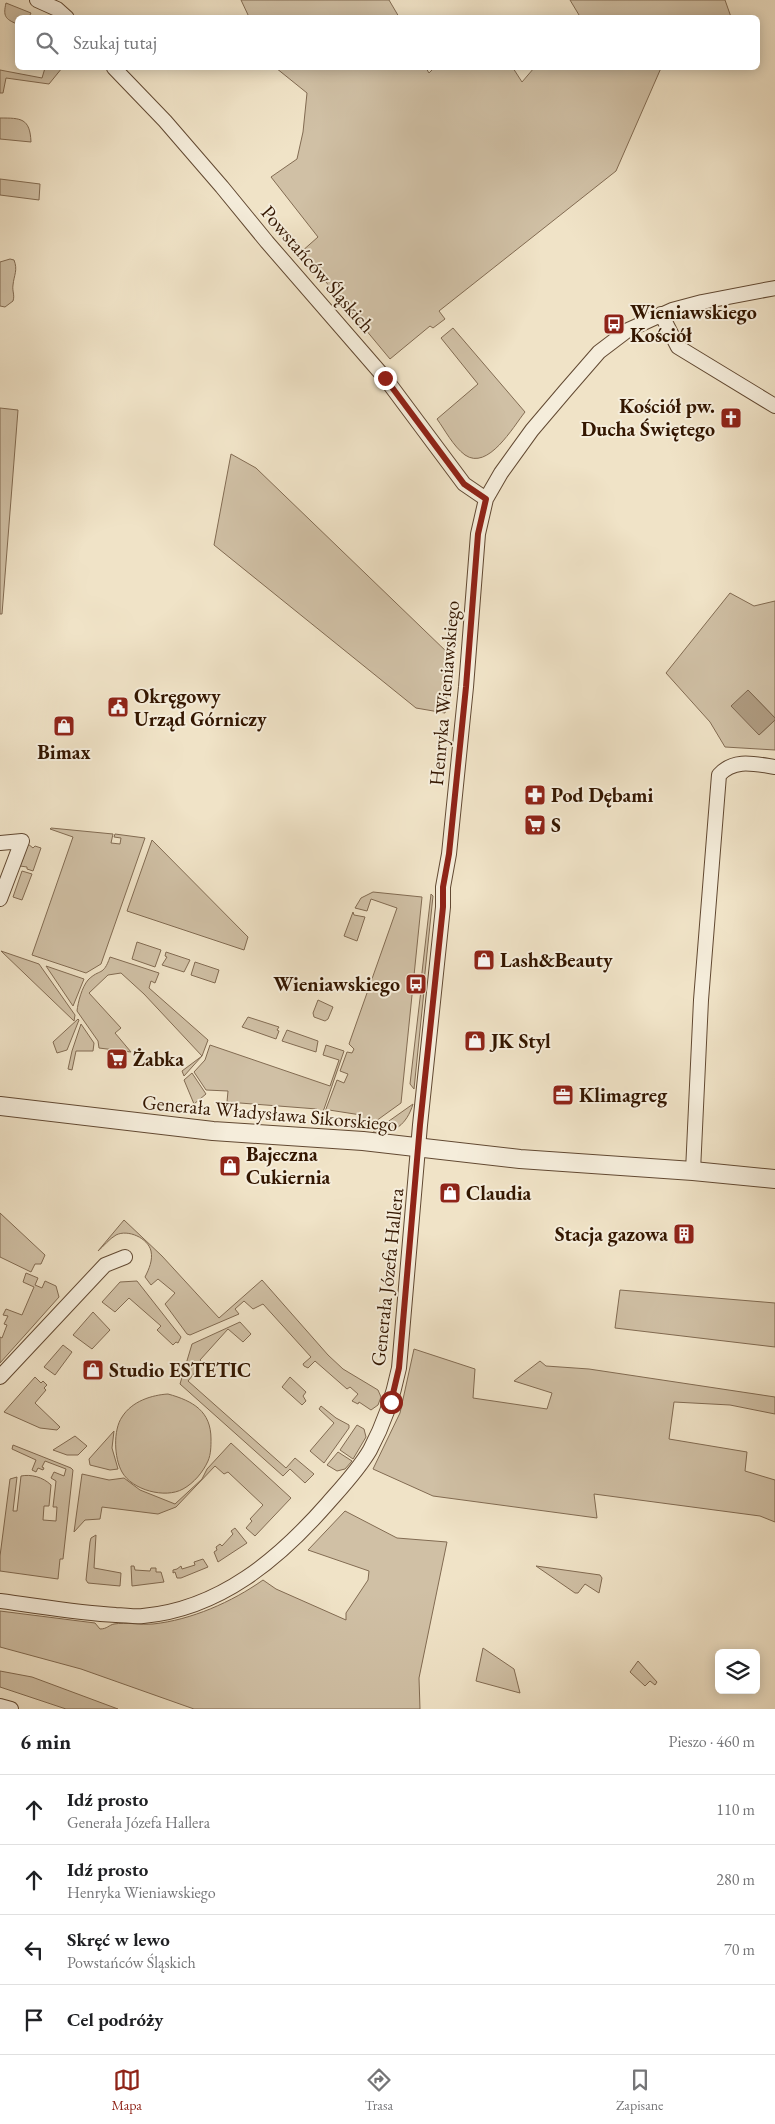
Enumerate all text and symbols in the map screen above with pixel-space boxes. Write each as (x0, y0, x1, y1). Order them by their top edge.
search box (15, 15, 760, 70)
icon: search (33, 29, 61, 57)
text: Szukaj tutaj (73, 30, 157, 55)
street label: Powstańców Śląskich (255, 200, 381, 338)
place label: Wieniawskiego Kościół (630, 299, 757, 348)
bus stop icon: Wieniawskiego Kościół (602, 312, 626, 336)
route end (374, 367, 397, 390)
place label: Kościół pw. Ducha Świętego (581, 393, 715, 442)
church icon: Kościół pw. Ducha Świętego (719, 406, 743, 430)
street label: Henryka Wieniawskiego (423, 599, 465, 787)
place label: Okręgowy Urząd Górniczy (134, 683, 267, 732)
public building icon: Okręgowy Urząd Górniczy (106, 695, 130, 719)
shop icon: Bimax (52, 714, 76, 738)
place label: Bimax (37, 739, 91, 765)
place label: Pod Dębami (551, 782, 653, 808)
pharmacy icon: Pod Dębami (523, 783, 547, 807)
place label: S (551, 812, 561, 838)
supermarket icon: S (523, 813, 547, 837)
place label: Lash&Beauty (500, 947, 613, 973)
shop icon: Lash&Beauty (472, 948, 496, 972)
place label: Wieniawskiego (273, 971, 400, 997)
bus stop icon: Wieniawskiego (404, 972, 428, 996)
place label: JK Styl (489, 1028, 551, 1054)
shop icon: JK Styl (463, 1029, 487, 1053)
place label: Żabka (133, 1046, 184, 1072)
supermarket icon: Żabka (105, 1047, 129, 1071)
place label: Klimagreg (579, 1082, 668, 1108)
office icon: Klimagreg (551, 1083, 575, 1107)
street label: Generała Władysława Sikorskiego (141, 1089, 399, 1137)
place label: Bajeczna Cukiernia (246, 1141, 331, 1190)
shop icon: Bajeczna Cukiernia (218, 1154, 242, 1178)
place label: Claudia (466, 1180, 532, 1206)
shop icon: Claudia (438, 1181, 462, 1205)
street label: Generała Józefa Hallera (365, 1187, 409, 1367)
place label: Stacja gazowa (555, 1221, 668, 1247)
building icon: Stacja gazowa (672, 1222, 696, 1246)
place label: Studio ESTETIC (109, 1357, 251, 1383)
shop icon: Studio ESTETIC (81, 1358, 105, 1382)
route start (380, 1391, 403, 1414)
map controls (715, 1649, 760, 1694)
button: layers (715, 1649, 760, 1694)
text: 6 min (20, 1728, 71, 1755)
text: Pieszo · 460 m (669, 1731, 755, 1752)
text: Idź prosto (67, 1787, 148, 1812)
icon: ahead (20, 1796, 48, 1824)
text: 110 m (716, 1799, 755, 1820)
text: Generała Józefa Hallera (67, 1812, 210, 1833)
text: Idź prosto (67, 1857, 148, 1882)
icon: ahead (20, 1866, 48, 1894)
text: 280 m (716, 1869, 755, 1890)
text: Henryka Wieniawskiego (67, 1882, 216, 1903)
text: Skręć w lewo (67, 1927, 170, 1952)
icon: left (20, 1936, 48, 1964)
text: 70 m (724, 1939, 755, 1960)
text: Powstańców Śląskich (67, 1952, 196, 1973)
icon: arrive (20, 2006, 48, 2034)
text: Cel podróży (67, 2007, 163, 2032)
tab: Mapa (111, 2066, 142, 2114)
tab: Trasa (365, 2066, 393, 2114)
tab: Zapisane (616, 2066, 664, 2114)

